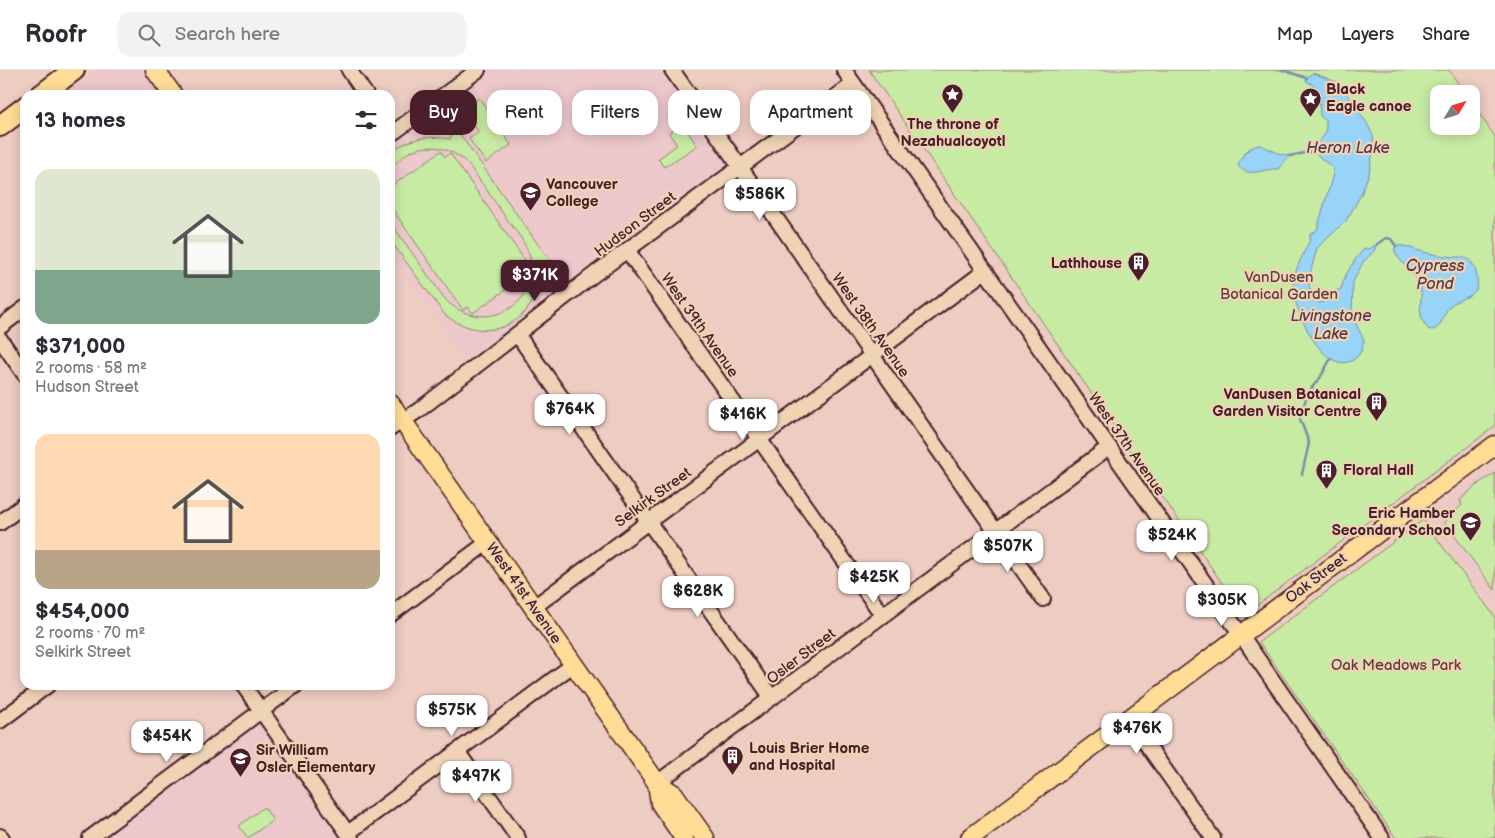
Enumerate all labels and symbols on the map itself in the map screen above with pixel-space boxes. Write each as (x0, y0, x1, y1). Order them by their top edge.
place label: Black Eagle canoe (1326, 80, 1412, 116)
place icon: The throne of Nezahualcoyotl (941, 83, 965, 114)
north arrow (1430, 85, 1480, 135)
place icon: Black Eagle canoe (1298, 86, 1322, 117)
place label: The throne of Nezahualcoyotl (900, 115, 1006, 151)
water label: Heron Lake (1306, 139, 1390, 158)
place label: Vancouver College (546, 175, 619, 211)
pin: $586K (725, 178, 795, 221)
school or university icon: Vancouver College (518, 181, 542, 212)
street label: Hudson Street (591, 187, 680, 261)
building icon: Lathhouse (1126, 251, 1150, 282)
place label: Lathhouse (1051, 254, 1122, 273)
water label: Cypress Pond (1406, 257, 1464, 294)
pin: $371K (500, 260, 570, 302)
park label: VanDusen Botanical Garden (1220, 268, 1338, 304)
street label: West 39th Avenue (657, 269, 743, 381)
street label: West 38th Avenue (828, 269, 914, 381)
water label: Livingstone Lake (1290, 307, 1372, 344)
place label: VanDusen Botanical Garden Visitor Centre (1213, 385, 1361, 421)
street label: West 37th Avenue (1084, 389, 1169, 500)
building icon: VanDusen Botanical Garden Visitor Centre (1365, 391, 1389, 422)
pin: $764K (535, 394, 605, 436)
pin: $416K (708, 398, 778, 441)
building icon: Floral Hall (1315, 458, 1339, 489)
place label: Floral Hall (1343, 461, 1414, 480)
street label: Selkirk Street (611, 463, 696, 532)
place label: Eric Hamber Secondary School (1332, 504, 1456, 540)
school or university icon: Eric Hamber Secondary School (1459, 510, 1483, 541)
pin: $524K (1137, 520, 1207, 562)
pin: $507K (973, 530, 1043, 573)
street label: West 41st Avenue (482, 539, 566, 648)
street label: Oak Street (1282, 549, 1351, 608)
pin: $425K (839, 562, 909, 604)
pin: $628K (663, 576, 733, 618)
pin: $305K (1187, 584, 1257, 627)
street label: Osler Street (763, 624, 840, 688)
park label: Oak Meadows Park (1331, 656, 1462, 675)
pin: $575K (417, 694, 487, 737)
pin: $476K (1102, 712, 1172, 755)
pin: $454K (132, 720, 202, 763)
place label: Louis Brier Home and Hospital (749, 739, 870, 775)
place label: Sir William Osler Elementary (256, 741, 375, 777)
building icon: Louis Brier Home and Hospital (721, 745, 745, 776)
school or university icon: Sir William Osler Elementary (228, 747, 252, 778)
pin: $497K (441, 760, 511, 803)

